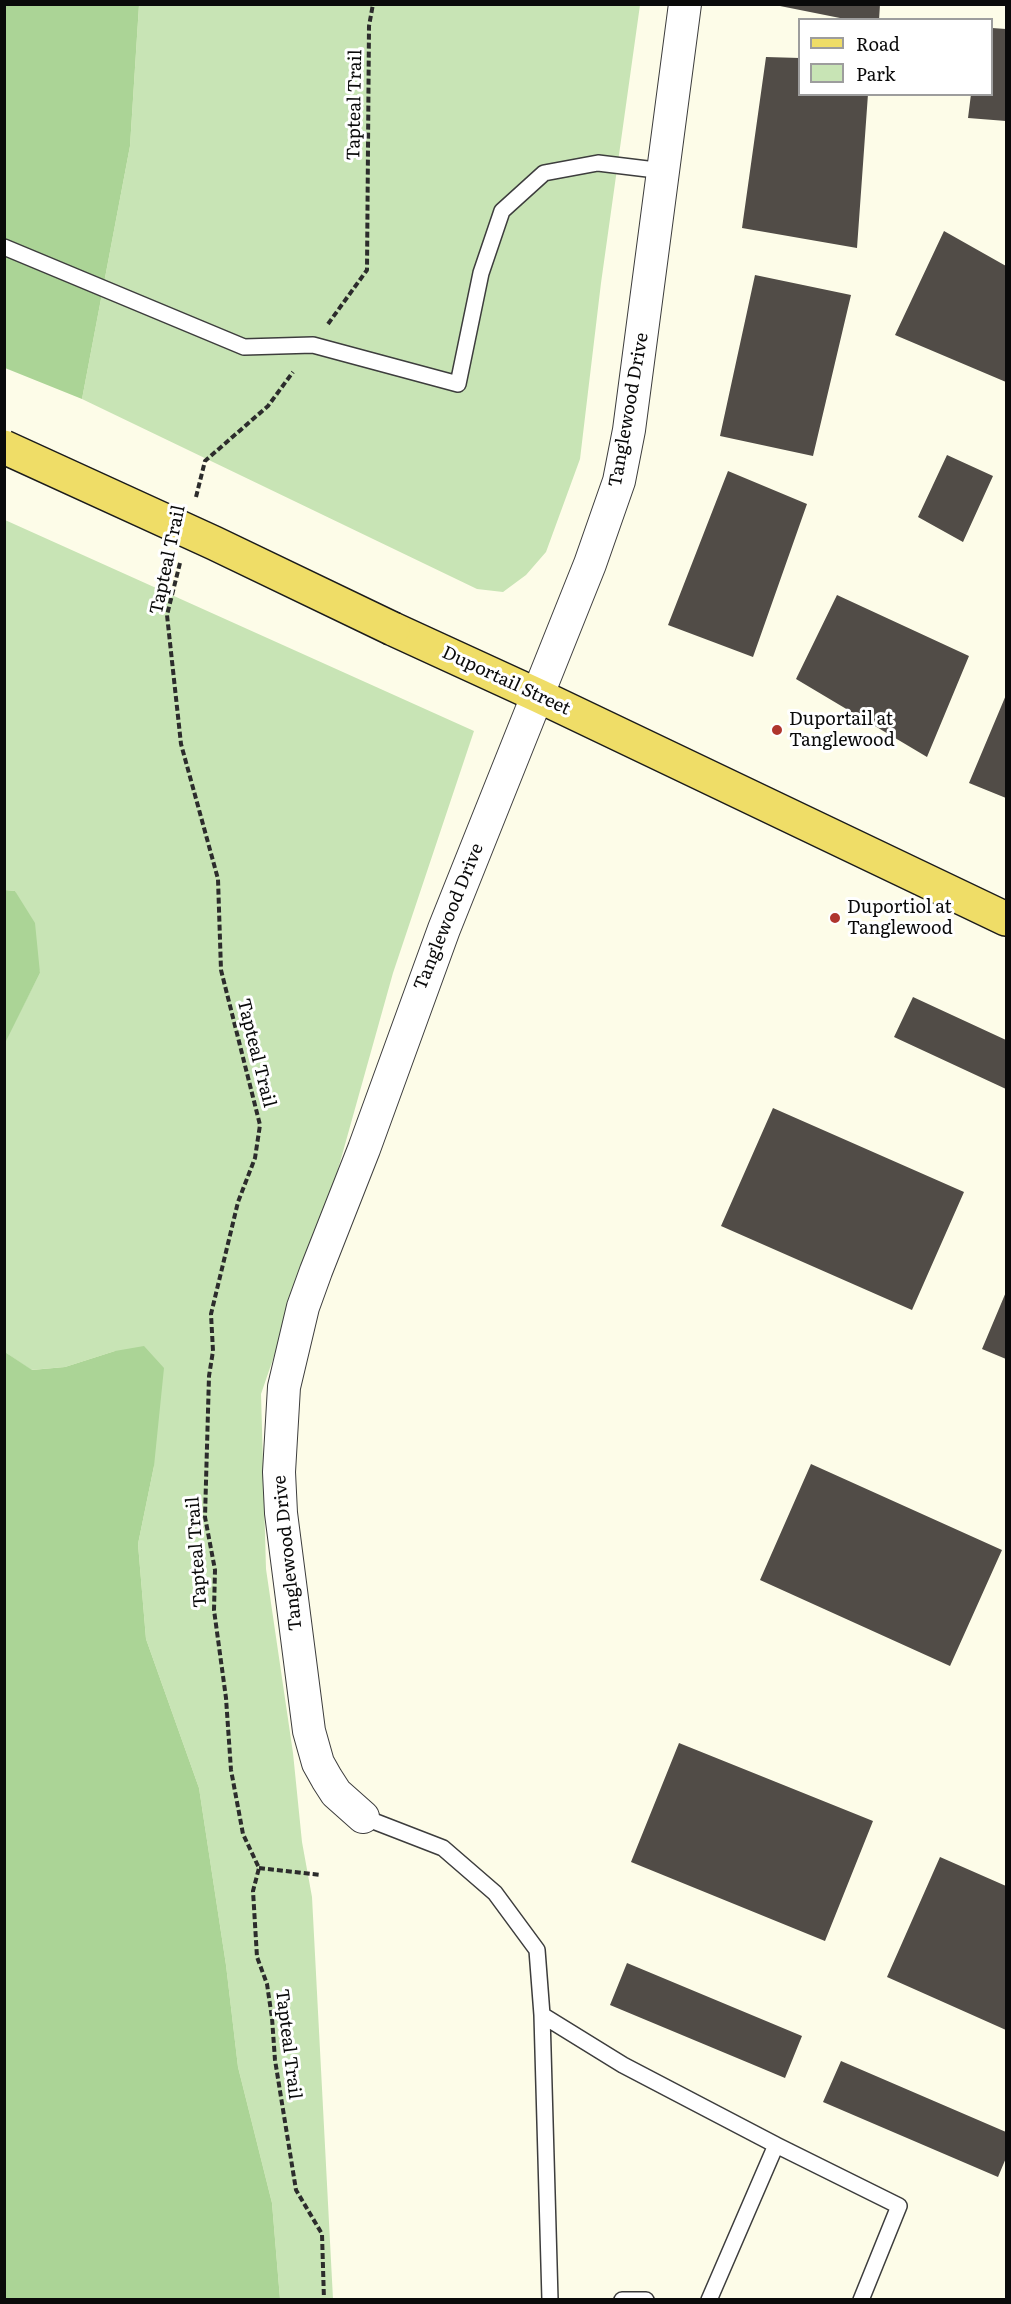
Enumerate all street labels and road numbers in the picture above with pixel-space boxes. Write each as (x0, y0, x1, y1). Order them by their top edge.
street label: Tapteal Trail (343, 49, 367, 161)
street label: Tanglewood Drive (605, 331, 653, 489)
street label: Tapteal Trail (146, 503, 190, 617)
street label: Duportail Street (438, 642, 574, 720)
street label: Tanglewood Drive (410, 840, 488, 994)
street label: Tapteal Trail (232, 996, 280, 1110)
street label: Tanglewood Drive (269, 1474, 307, 1632)
street label: Tapteal Trail (182, 1496, 212, 1608)
street label: Tapteal Trail (270, 1987, 306, 2101)

